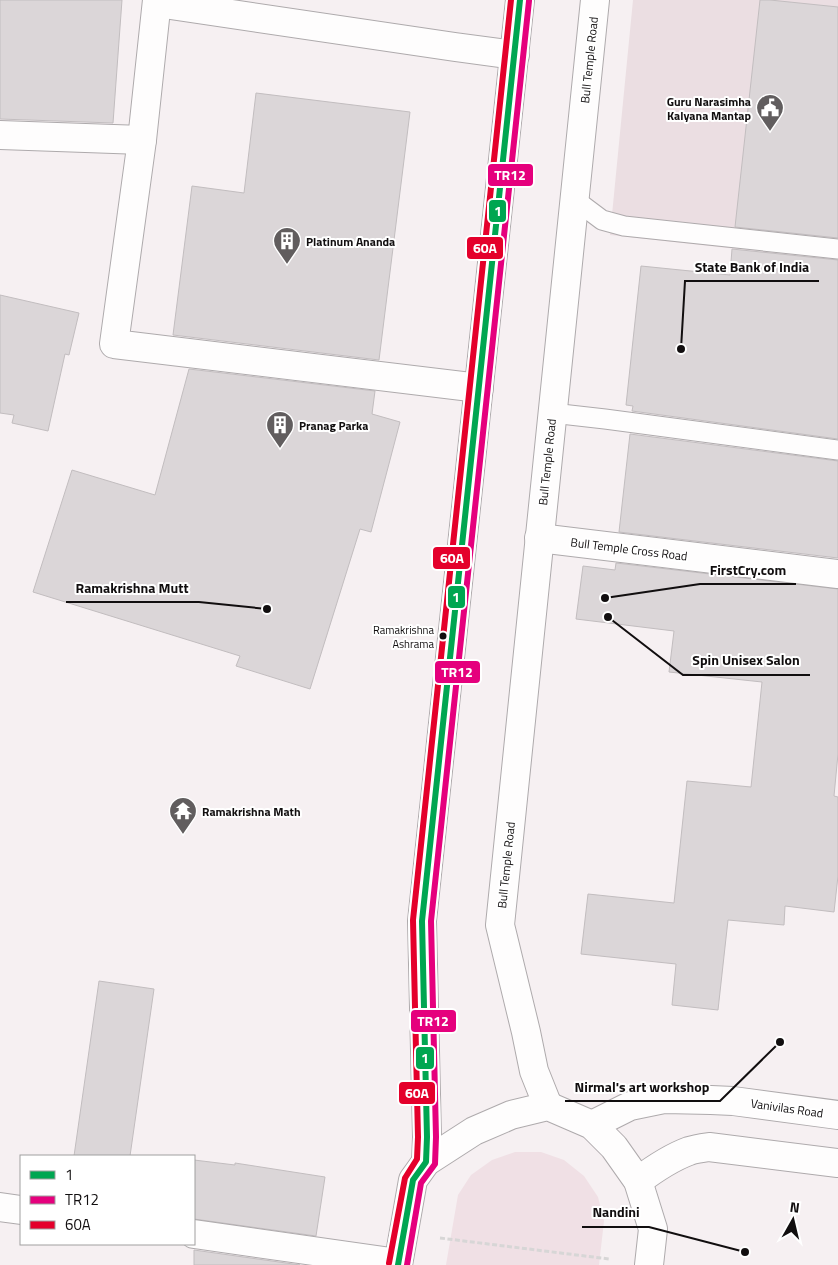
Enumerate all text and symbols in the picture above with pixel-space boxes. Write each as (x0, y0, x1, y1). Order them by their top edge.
street label: Bull Temple Road (575, 16, 603, 104)
place label: Guru Narasimha Kalyana Mantap (667, 92, 751, 125)
public building icon: Guru Narasimha Kalyana Mantap (755, 93, 785, 132)
line badge: TR12 (487, 163, 534, 187)
text: TR12 (494, 164, 526, 185)
line badge: 1 (488, 199, 507, 223)
text: 1 (494, 200, 502, 221)
building icon: Platinum Ananda (272, 226, 302, 265)
place label: Platinum Ananda (306, 232, 395, 251)
line badge: 60A (466, 236, 504, 260)
text: 60A (473, 237, 498, 258)
callout: State Bank of India (685, 252, 819, 281)
text: State Bank of India (695, 256, 809, 277)
building icon: Pranag Parka (265, 410, 295, 449)
place label: Pranag Parka (299, 416, 368, 435)
street label: Bull Temple Road (533, 418, 561, 506)
street label: Bull Temple Cross Road (569, 532, 689, 566)
line badge: 60A (432, 546, 471, 570)
text: 60A (440, 547, 465, 568)
callout: FirstCry.com (700, 555, 796, 584)
text: FirstCry.com (710, 559, 786, 580)
callout: Ramakrishna Mutt (66, 573, 199, 602)
text: Ramakrishna Mutt (76, 577, 188, 598)
line badge: 1 (447, 585, 466, 609)
text: 1 (452, 586, 460, 607)
place label: Ramakrishna Ashrama (373, 622, 434, 652)
marker: Ramakrishna Ashrama (438, 631, 448, 641)
callout: Spin Unisex Salon (683, 646, 810, 675)
text: Spin Unisex Salon (692, 649, 800, 670)
line badge: TR12 (434, 660, 481, 684)
text: TR12 (441, 661, 473, 682)
temple icon: Ramakrishna Math (168, 796, 198, 835)
place label: Ramakrishna Math (202, 802, 301, 821)
street label: Bull Temple Road (492, 821, 520, 909)
line badge: TR12 (410, 1009, 457, 1033)
text: TR12 (417, 1010, 449, 1031)
line badge: 1 (415, 1046, 435, 1070)
text: 1 (421, 1047, 429, 1068)
callout: Nirmal's art workshop (565, 1072, 720, 1101)
text: Nirmal's art workshop (575, 1076, 710, 1097)
line badge: 60A (398, 1081, 436, 1105)
text: 60A (405, 1082, 430, 1103)
street label: Vanivilas Road (749, 1094, 825, 1122)
legend (20, 1155, 195, 1245)
text: 1 (65, 1163, 73, 1186)
text: TR12 (65, 1188, 99, 1211)
north arrow (768, 1195, 818, 1245)
text: N (789, 1196, 801, 1218)
callout: Nandini (582, 1198, 649, 1227)
text: Nandini (592, 1201, 640, 1222)
text: 60A (65, 1213, 91, 1236)

